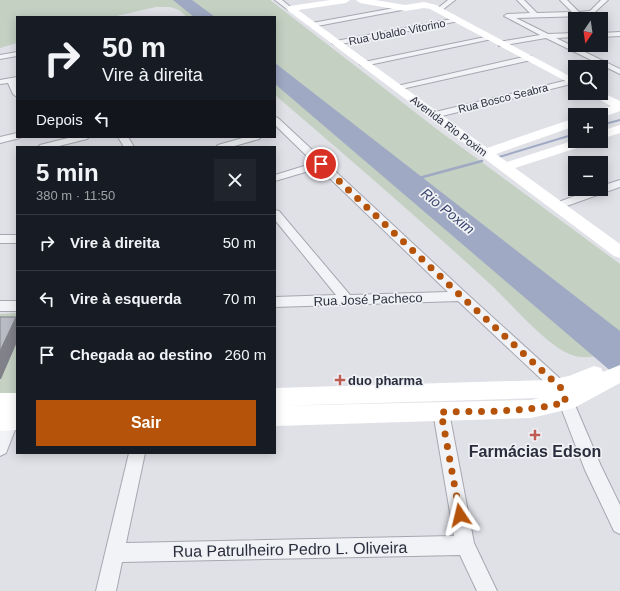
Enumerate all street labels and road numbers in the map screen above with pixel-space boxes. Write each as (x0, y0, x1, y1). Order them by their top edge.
street label: Rua Ubaldo Vitorino (348, 17, 446, 47)
street label: Rua Bosco Seabra (457, 81, 550, 115)
street label: Avenida Rio Poxim (408, 93, 490, 159)
street label: Rua José Pacheco (313, 290, 423, 309)
street label: Rua Patrulheiro Pedro L. Oliveira (172, 539, 408, 560)

